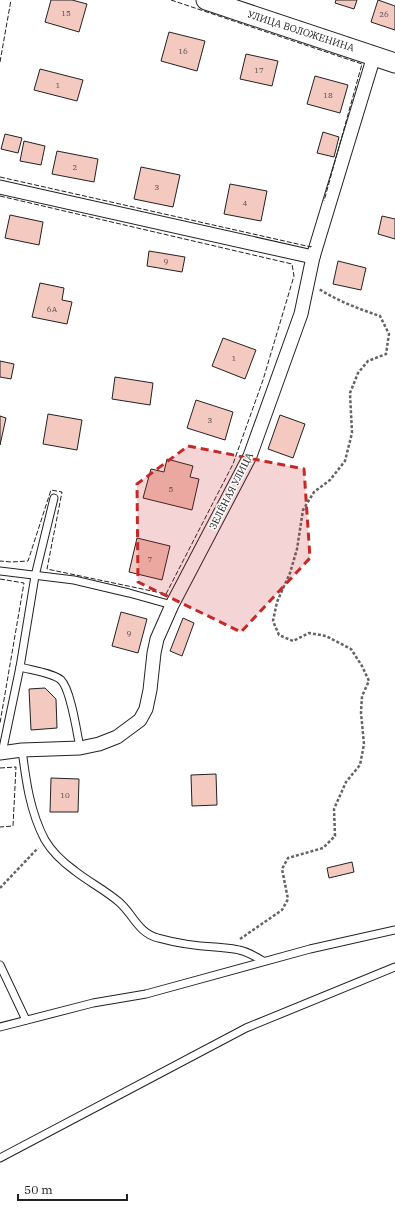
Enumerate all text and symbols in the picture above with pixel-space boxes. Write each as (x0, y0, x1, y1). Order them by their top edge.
house number: 15 (61, 8, 71, 18)
street label: УЛИЦА ВОЛОЖЕНИНА (246, 8, 356, 54)
house number: 26 (379, 9, 389, 19)
house number: 16 (178, 46, 188, 56)
house number: 17 (254, 65, 264, 75)
house number: 1 (56, 80, 61, 90)
house number: 18 (323, 90, 333, 100)
house number: 2 (73, 162, 78, 172)
house number: 3 (155, 182, 160, 192)
house number: 4 (243, 198, 248, 208)
house number: 9 (164, 256, 169, 266)
house number: 6А (47, 304, 58, 314)
house number: 1 (232, 353, 237, 363)
house number: 3 (208, 415, 213, 425)
street label: ЗЕЛЁНАЯ УЛИЦА (206, 450, 256, 532)
house number: 5 (169, 484, 174, 494)
house number: 7 (148, 554, 153, 564)
house number: 9 (127, 628, 132, 638)
house number: 10 (60, 790, 70, 800)
scale bar (18, 1176, 127, 1202)
text: 50 m (24, 1182, 53, 1197)

